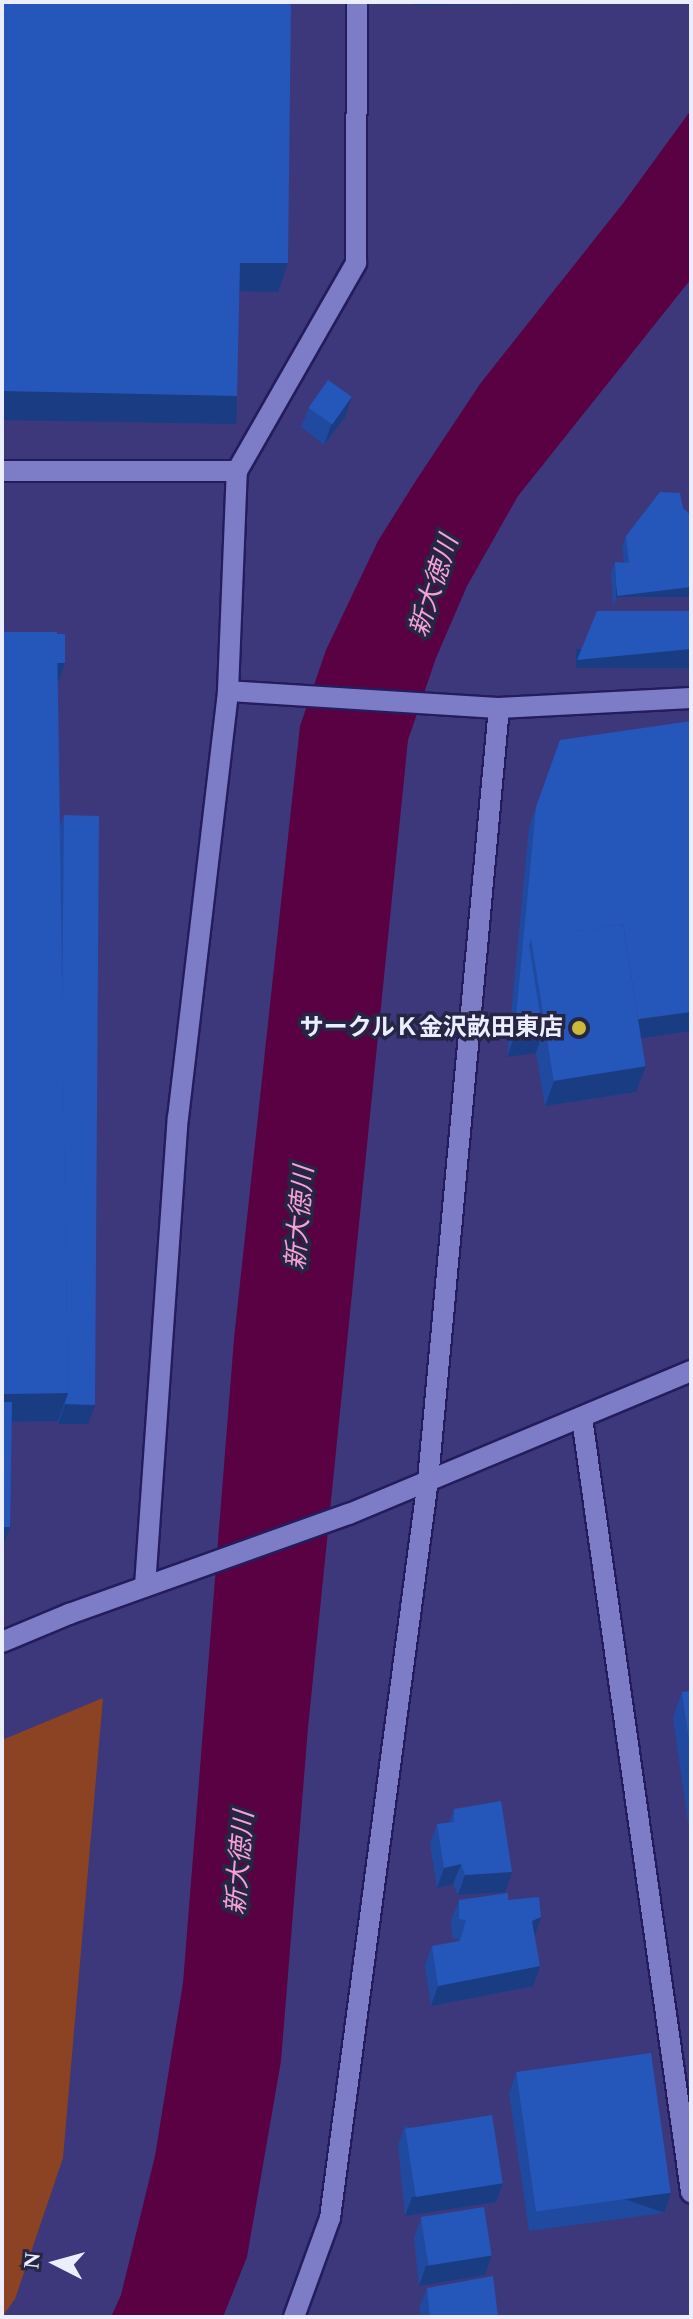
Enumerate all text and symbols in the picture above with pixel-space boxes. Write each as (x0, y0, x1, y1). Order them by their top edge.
water label: 新大徳川 (403, 532, 465, 640)
place label: サークルＫ金沢畝田東店 (299, 1014, 563, 1042)
marker: サークルＫ金沢畝田東店 (570, 1019, 588, 1037)
water label: 新大徳川 (280, 1165, 320, 1271)
water label: 新大徳川 (220, 1810, 260, 1916)
north arrow (16, 2223, 96, 2303)
text: N (18, 2251, 45, 2270)

